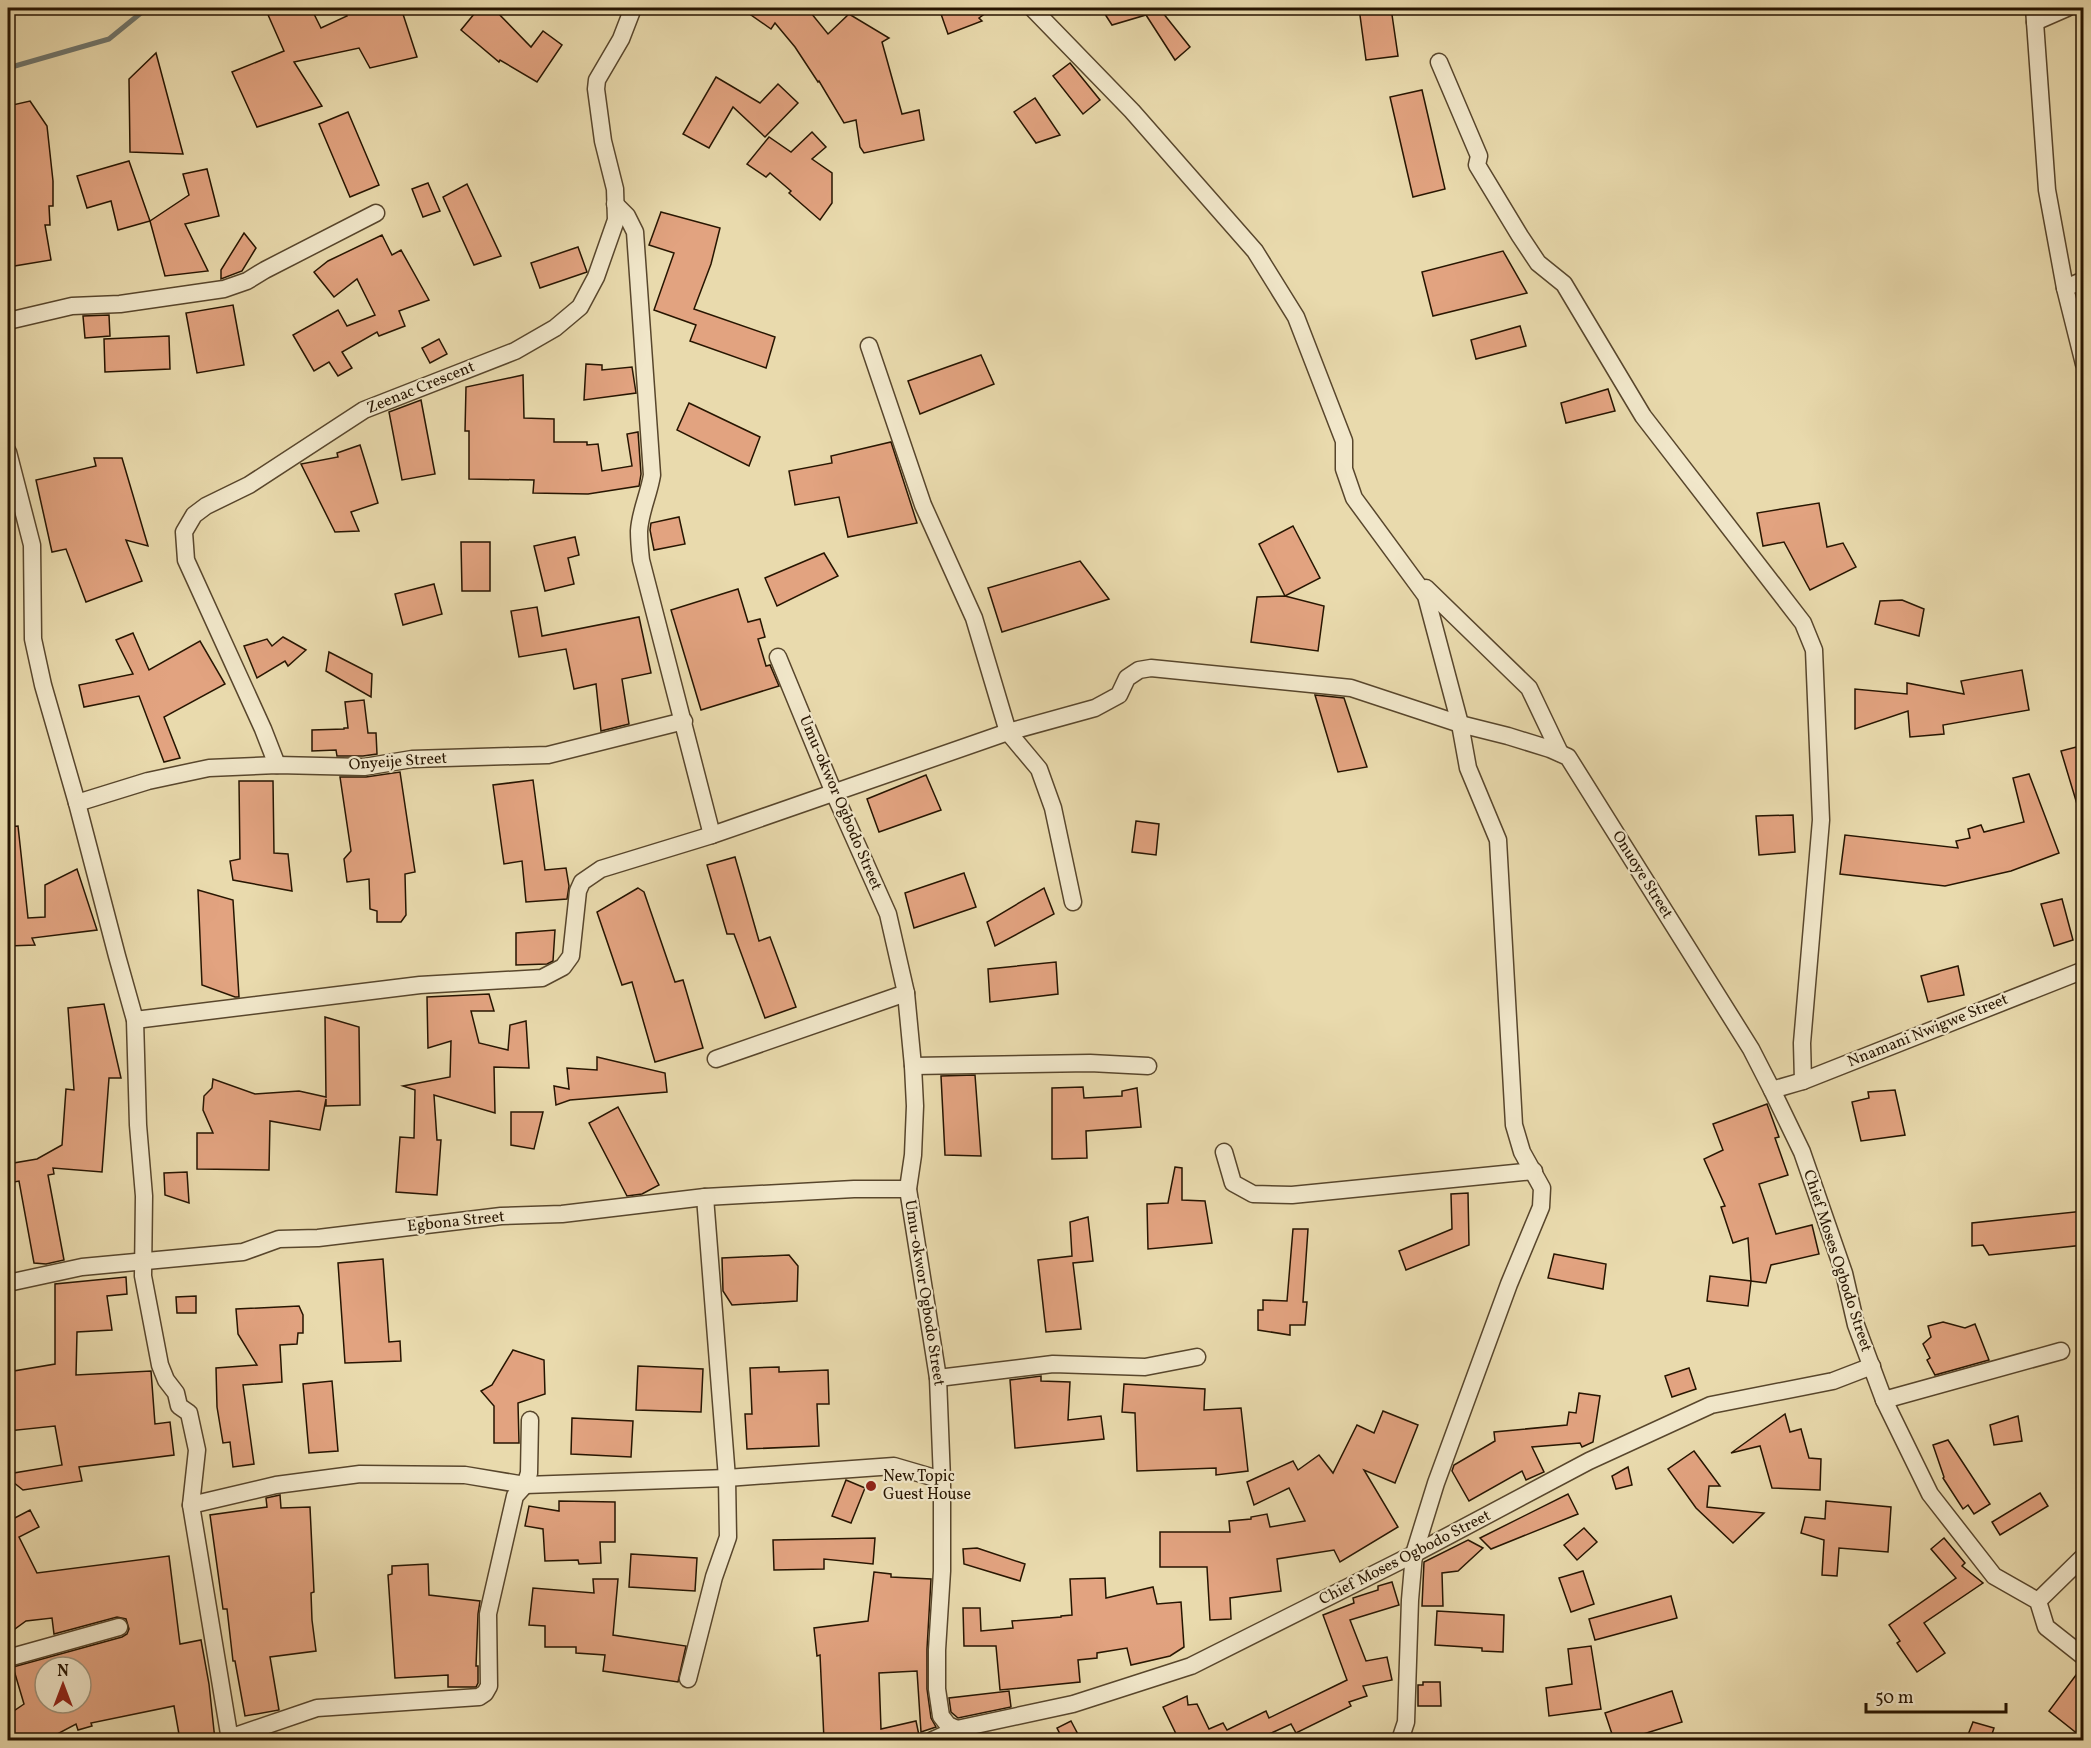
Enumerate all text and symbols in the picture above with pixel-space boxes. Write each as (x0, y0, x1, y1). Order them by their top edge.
street label: Zeenac Crescent (364, 356, 479, 420)
street label: Umu-okwor Ogbodo Street (793, 712, 887, 894)
street label: Onyeije Street (348, 748, 448, 776)
street label: Onuoye Street (1606, 827, 1678, 923)
street label: Nnamani Nwigwe Street (1844, 989, 2012, 1073)
street label: Chief Moses Ogbodo Street (1797, 1167, 1877, 1355)
street label: Umu-okwor Ogbodo Street (898, 1198, 950, 1388)
street label: Egbona Street (406, 1206, 506, 1238)
place label: New Topic Guest House (883, 1466, 971, 1506)
marker: New Topic Guest House (864, 1479, 878, 1493)
street label: Chief Moses Ogbodo Street (1315, 1505, 1495, 1611)
north arrow (33, 1655, 93, 1715)
text: N (57, 1661, 69, 1683)
scale bar (1866, 1676, 2006, 1714)
text: 50 m (1875, 1686, 1914, 1711)

